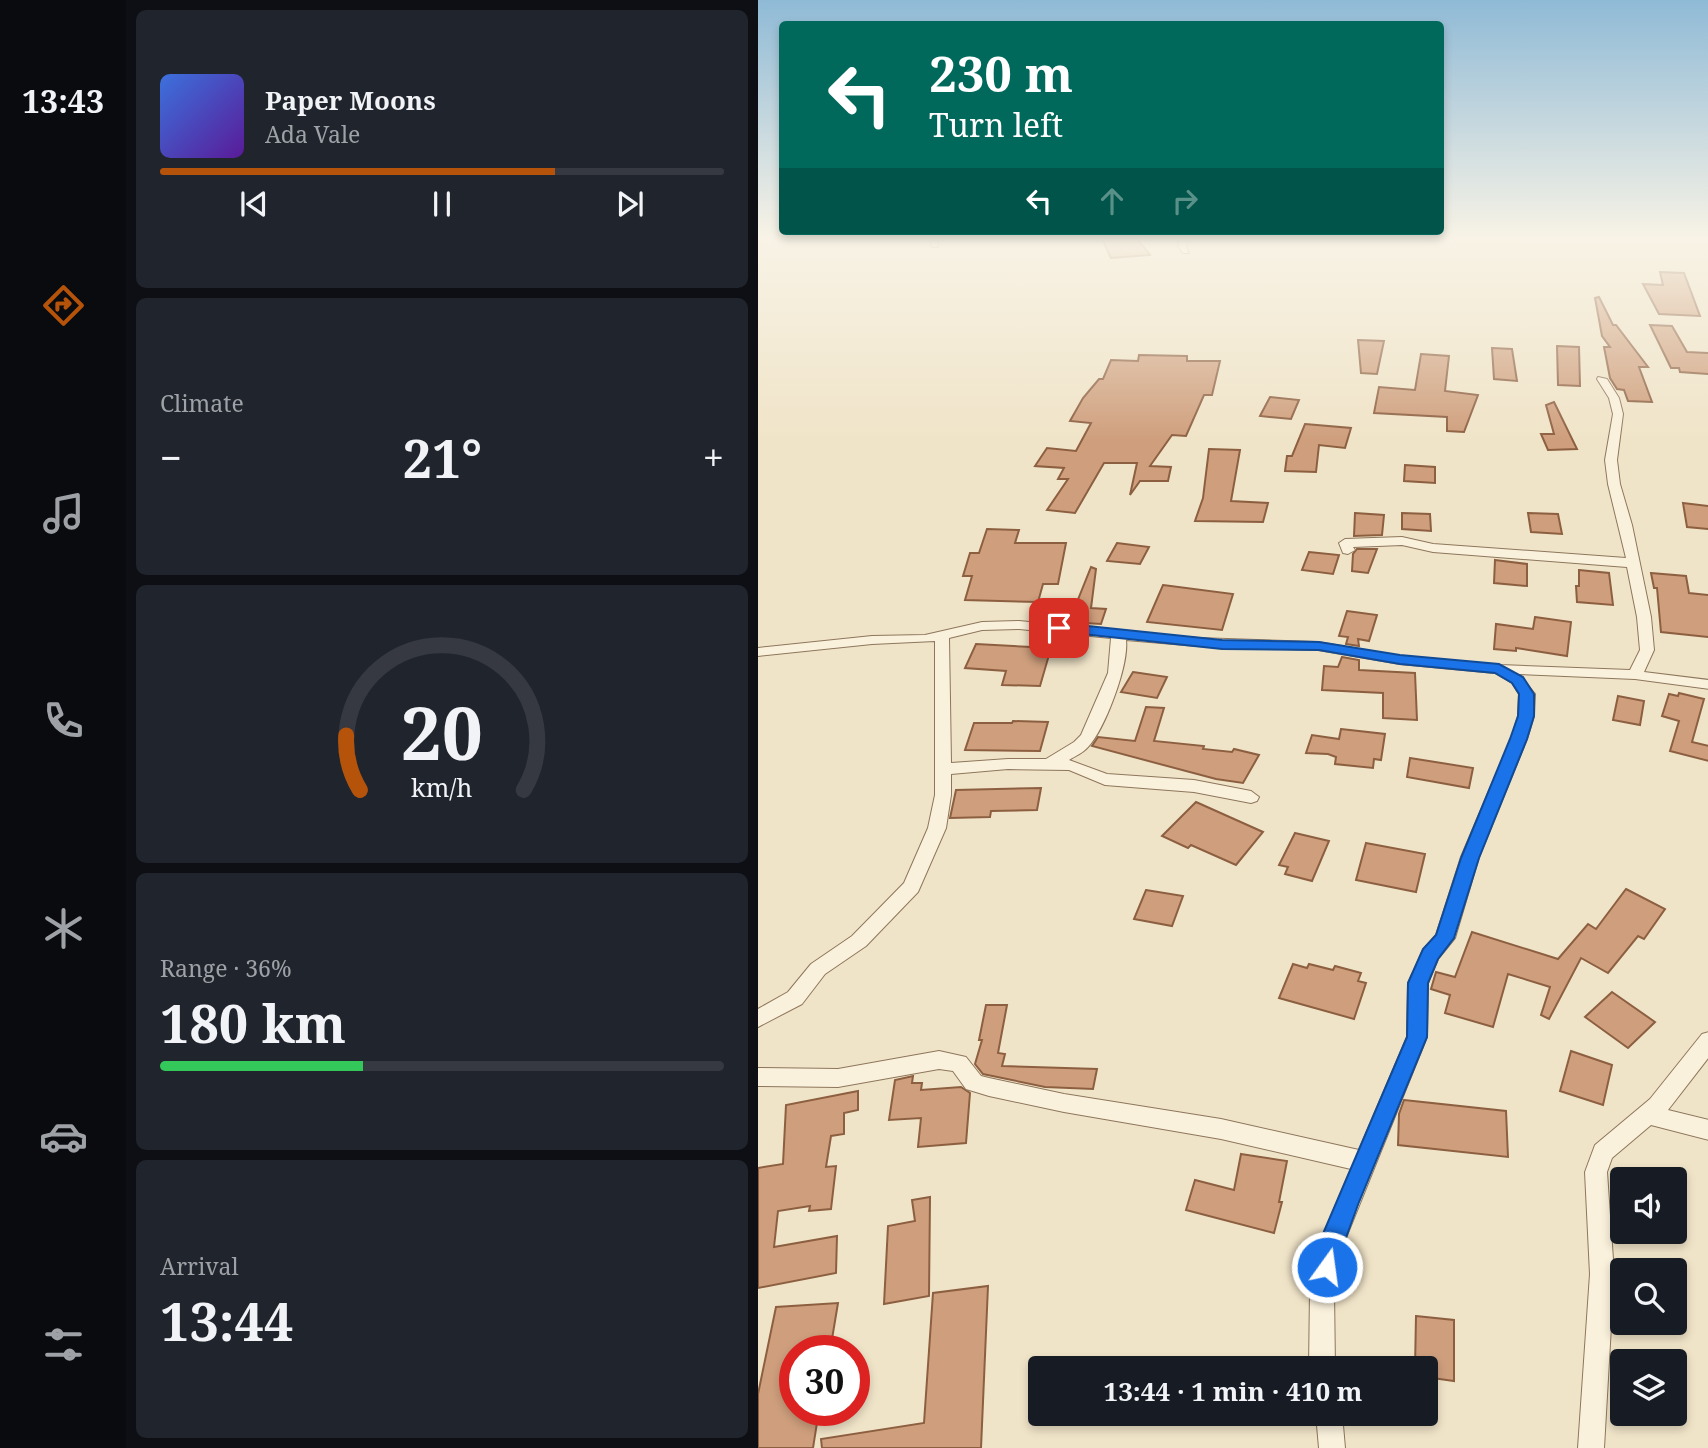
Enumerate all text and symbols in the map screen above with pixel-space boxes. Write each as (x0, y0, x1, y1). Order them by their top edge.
text: 230 m (929, 40, 1073, 106)
icon: left (814, 49, 905, 140)
text: 13:43 (22, 79, 104, 122)
text: Paper Moons (265, 82, 436, 118)
text: Turn left (929, 103, 1063, 146)
text: Ada Vale (265, 118, 360, 150)
icon: left (1020, 182, 1058, 220)
icon: ahead (1093, 182, 1131, 220)
icon: right (1166, 182, 1204, 220)
icon: previous (235, 185, 273, 223)
icon: pause (423, 185, 461, 223)
icon: next (611, 185, 649, 223)
icon: directions (39, 281, 88, 330)
text: Climate (160, 387, 244, 419)
text: 21° (403, 422, 482, 493)
text: − (160, 431, 182, 483)
text: + (703, 431, 724, 483)
icon: music (39, 489, 88, 538)
pin (1029, 598, 1089, 658)
icon: arrive (1040, 609, 1078, 647)
text: 20 (401, 682, 483, 781)
icon: phone (39, 696, 88, 745)
text: km/h (411, 770, 473, 804)
icon: climate (39, 904, 88, 953)
text: Range · 36% (160, 952, 292, 984)
text: 180 km (160, 987, 346, 1058)
icon: car (39, 1112, 88, 1161)
map controls (1610, 1167, 1687, 1426)
button: sound (1610, 1167, 1687, 1244)
position arrow (1290, 1230, 1364, 1304)
text: Arrival (160, 1250, 239, 1282)
button: search (1610, 1258, 1687, 1335)
text: 13:44 (160, 1285, 293, 1356)
icon: filters (39, 1320, 88, 1369)
speed limit sign: 30 (779, 1335, 870, 1426)
button: layers (1610, 1349, 1687, 1426)
text: 13:44 · 1 min · 410 m (1103, 1373, 1363, 1409)

